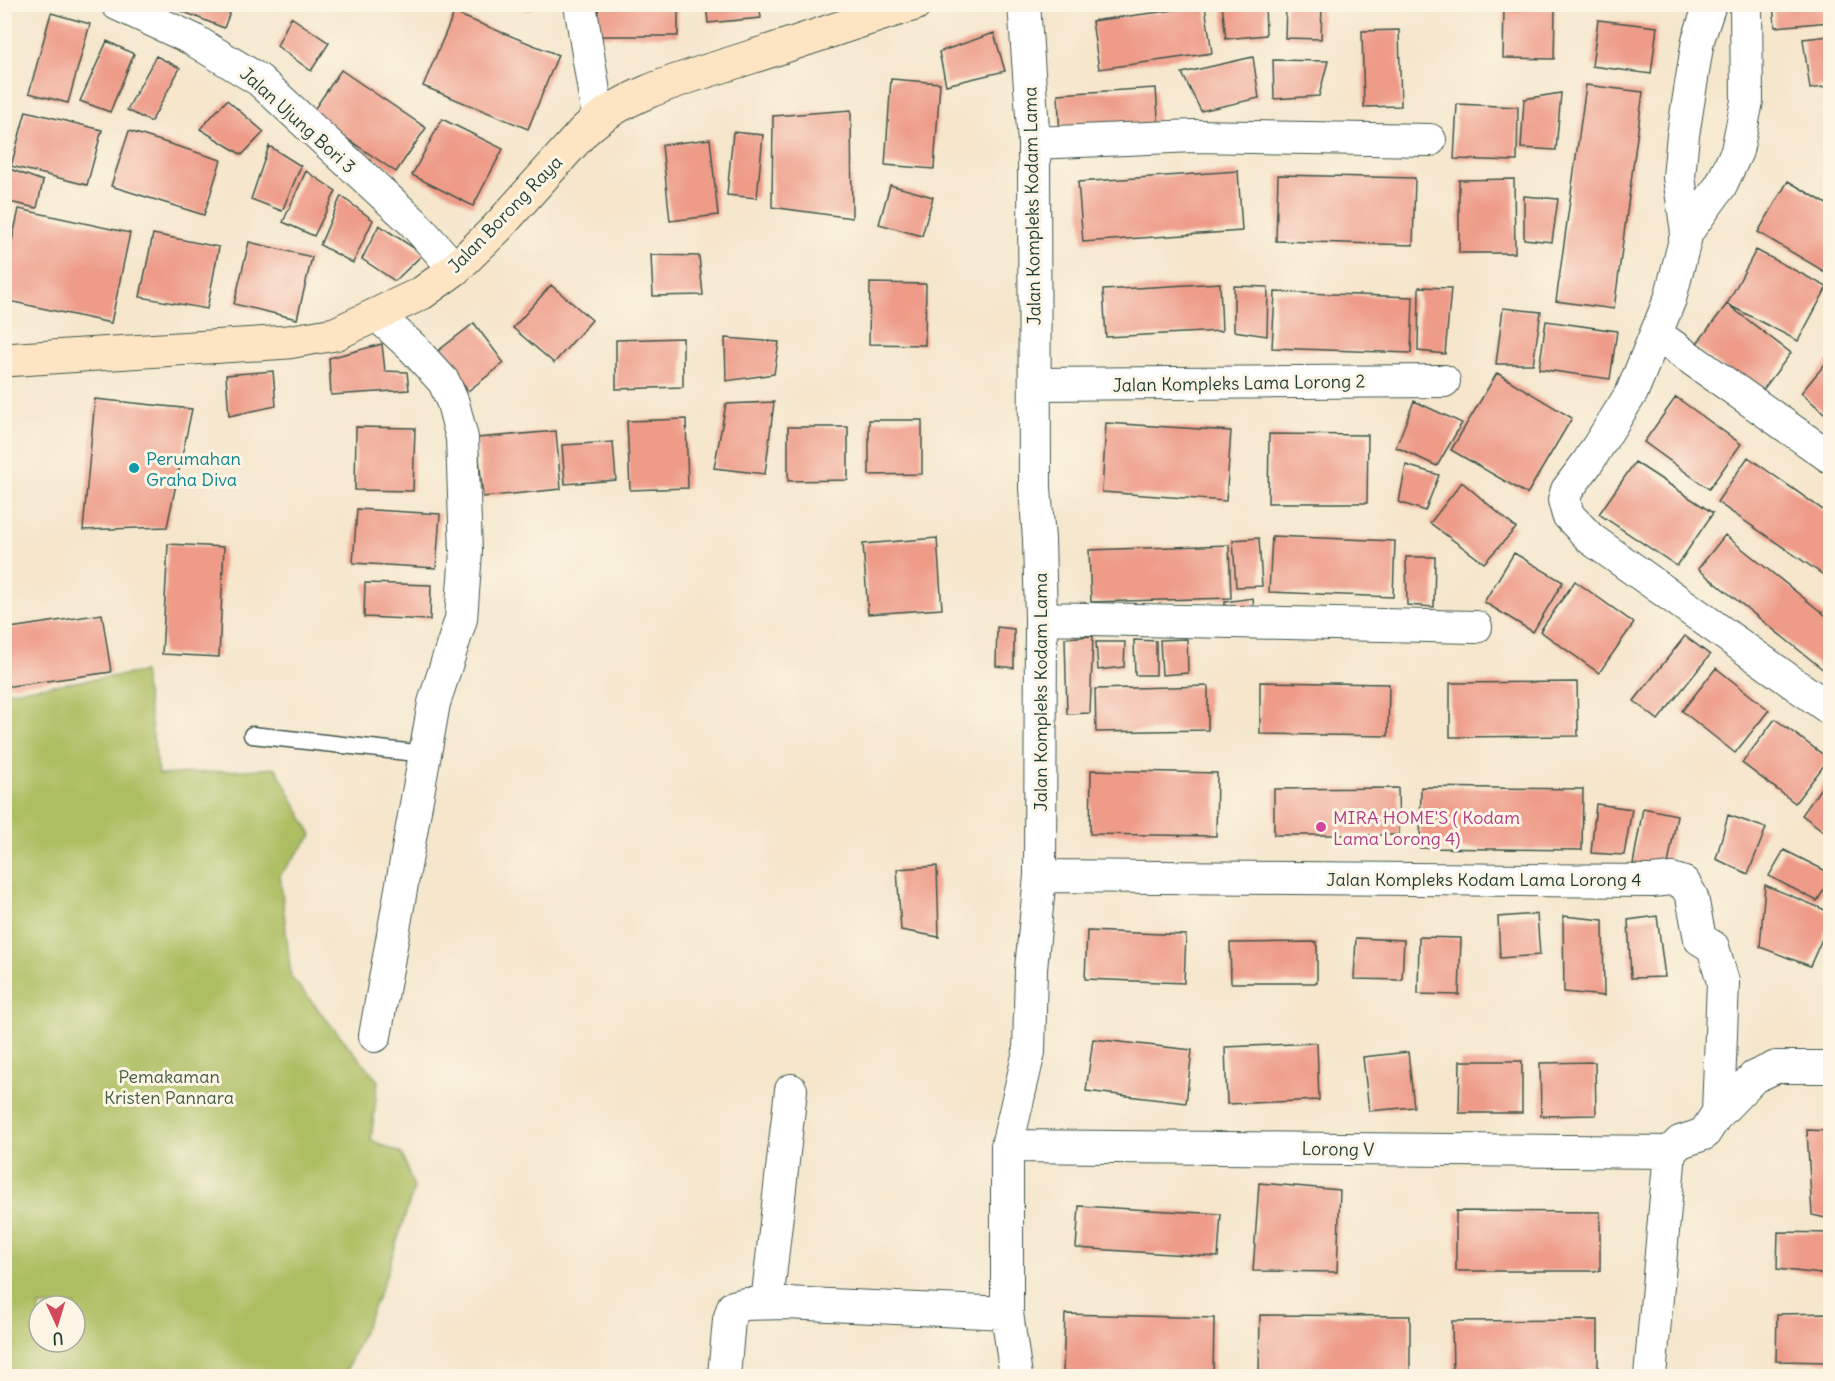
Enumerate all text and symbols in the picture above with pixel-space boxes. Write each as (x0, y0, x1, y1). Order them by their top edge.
street label: Jalan Ujung Bori 3 (235, 62, 361, 178)
street label: Jalan Kompleks Kodam Lama (1018, 86, 1046, 326)
street label: Jalan Borong Raya (443, 150, 567, 278)
street label: Jalan Kompleks Lama Lorong 2 (1112, 369, 1366, 397)
place label: Perumahan Graha Diva (146, 447, 241, 491)
marker: Perumahan Graha Diva (127, 461, 141, 475)
street label: Jalan Kompleks Kodam Lama (1029, 573, 1052, 811)
place label: MIRA HOME'S ( Kodam Lama Lorong 4) (1333, 806, 1520, 850)
marker: MIRA HOME'S ( Kodam Lama Lorong 4) (1314, 820, 1328, 834)
street label: Jalan Kompleks Kodam Lama Lorong 4 (1326, 868, 1642, 891)
park label: Pemakaman Kristen Pannara (104, 1065, 234, 1109)
street label: Lorong V (1301, 1137, 1375, 1161)
north arrow (27, 1294, 87, 1354)
text: U (52, 1329, 64, 1349)

